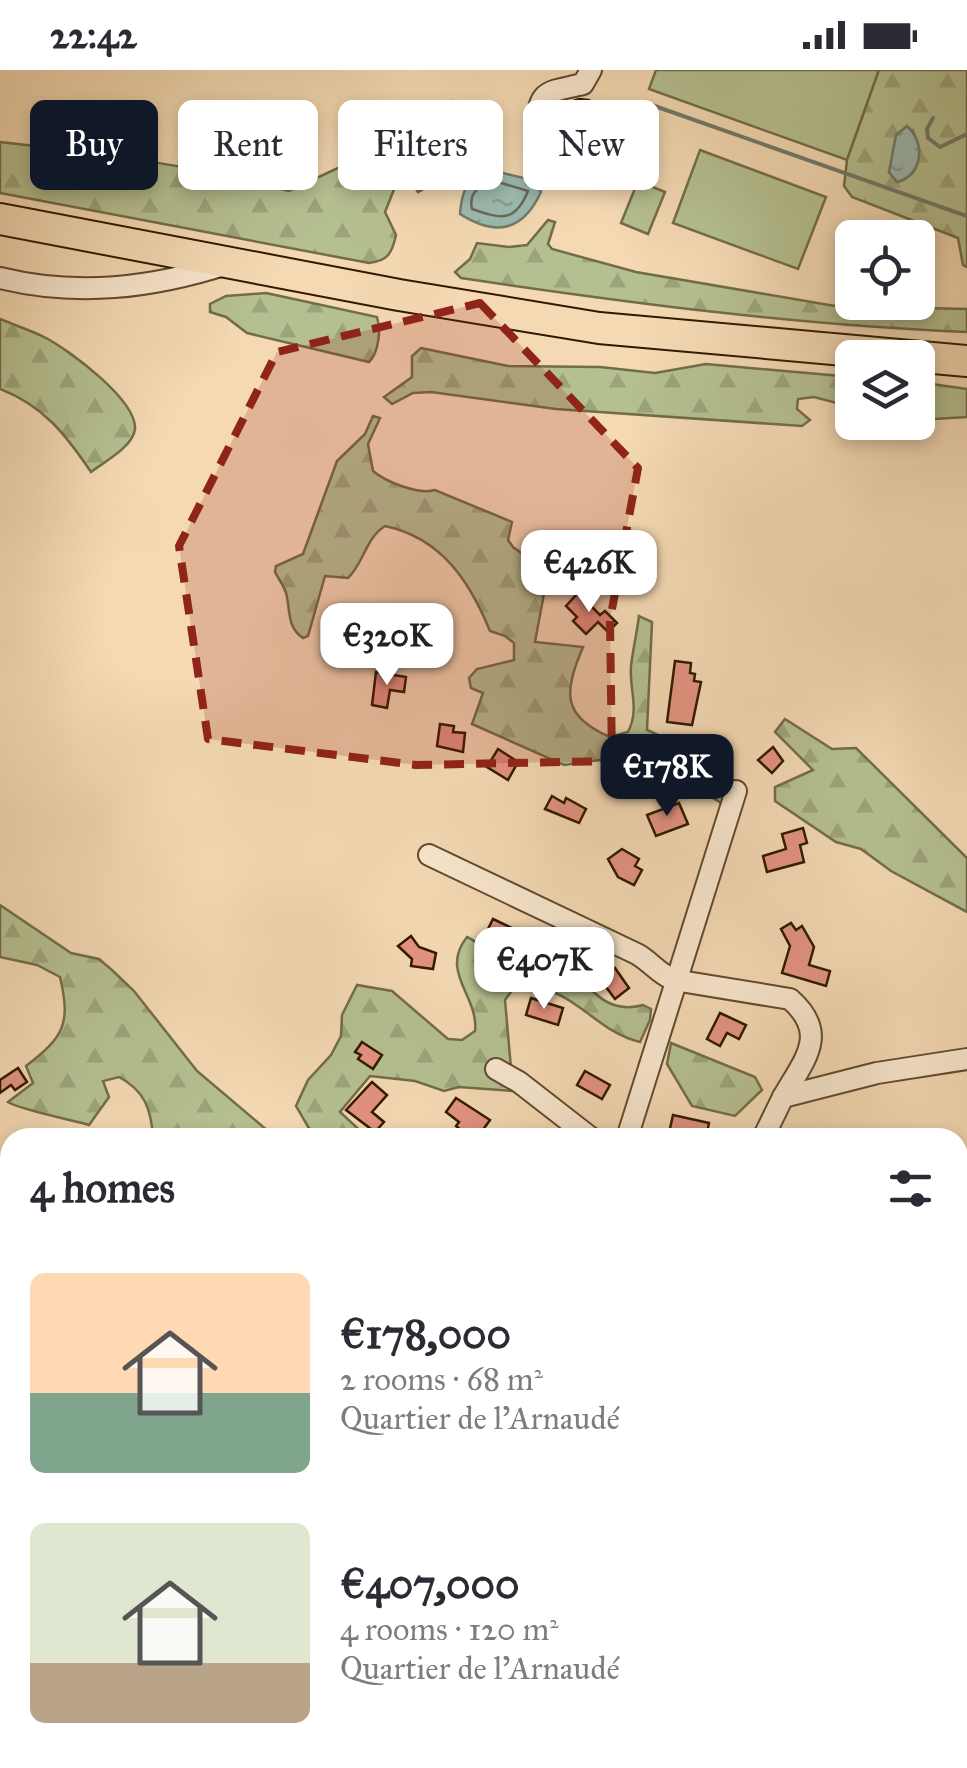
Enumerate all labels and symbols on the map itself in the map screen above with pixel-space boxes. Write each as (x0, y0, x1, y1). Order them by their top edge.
pin: €426K (519, 530, 659, 615)
pin: €320K (317, 603, 457, 688)
pin: €178K (597, 734, 737, 819)
pin: €407K (474, 927, 614, 1012)

